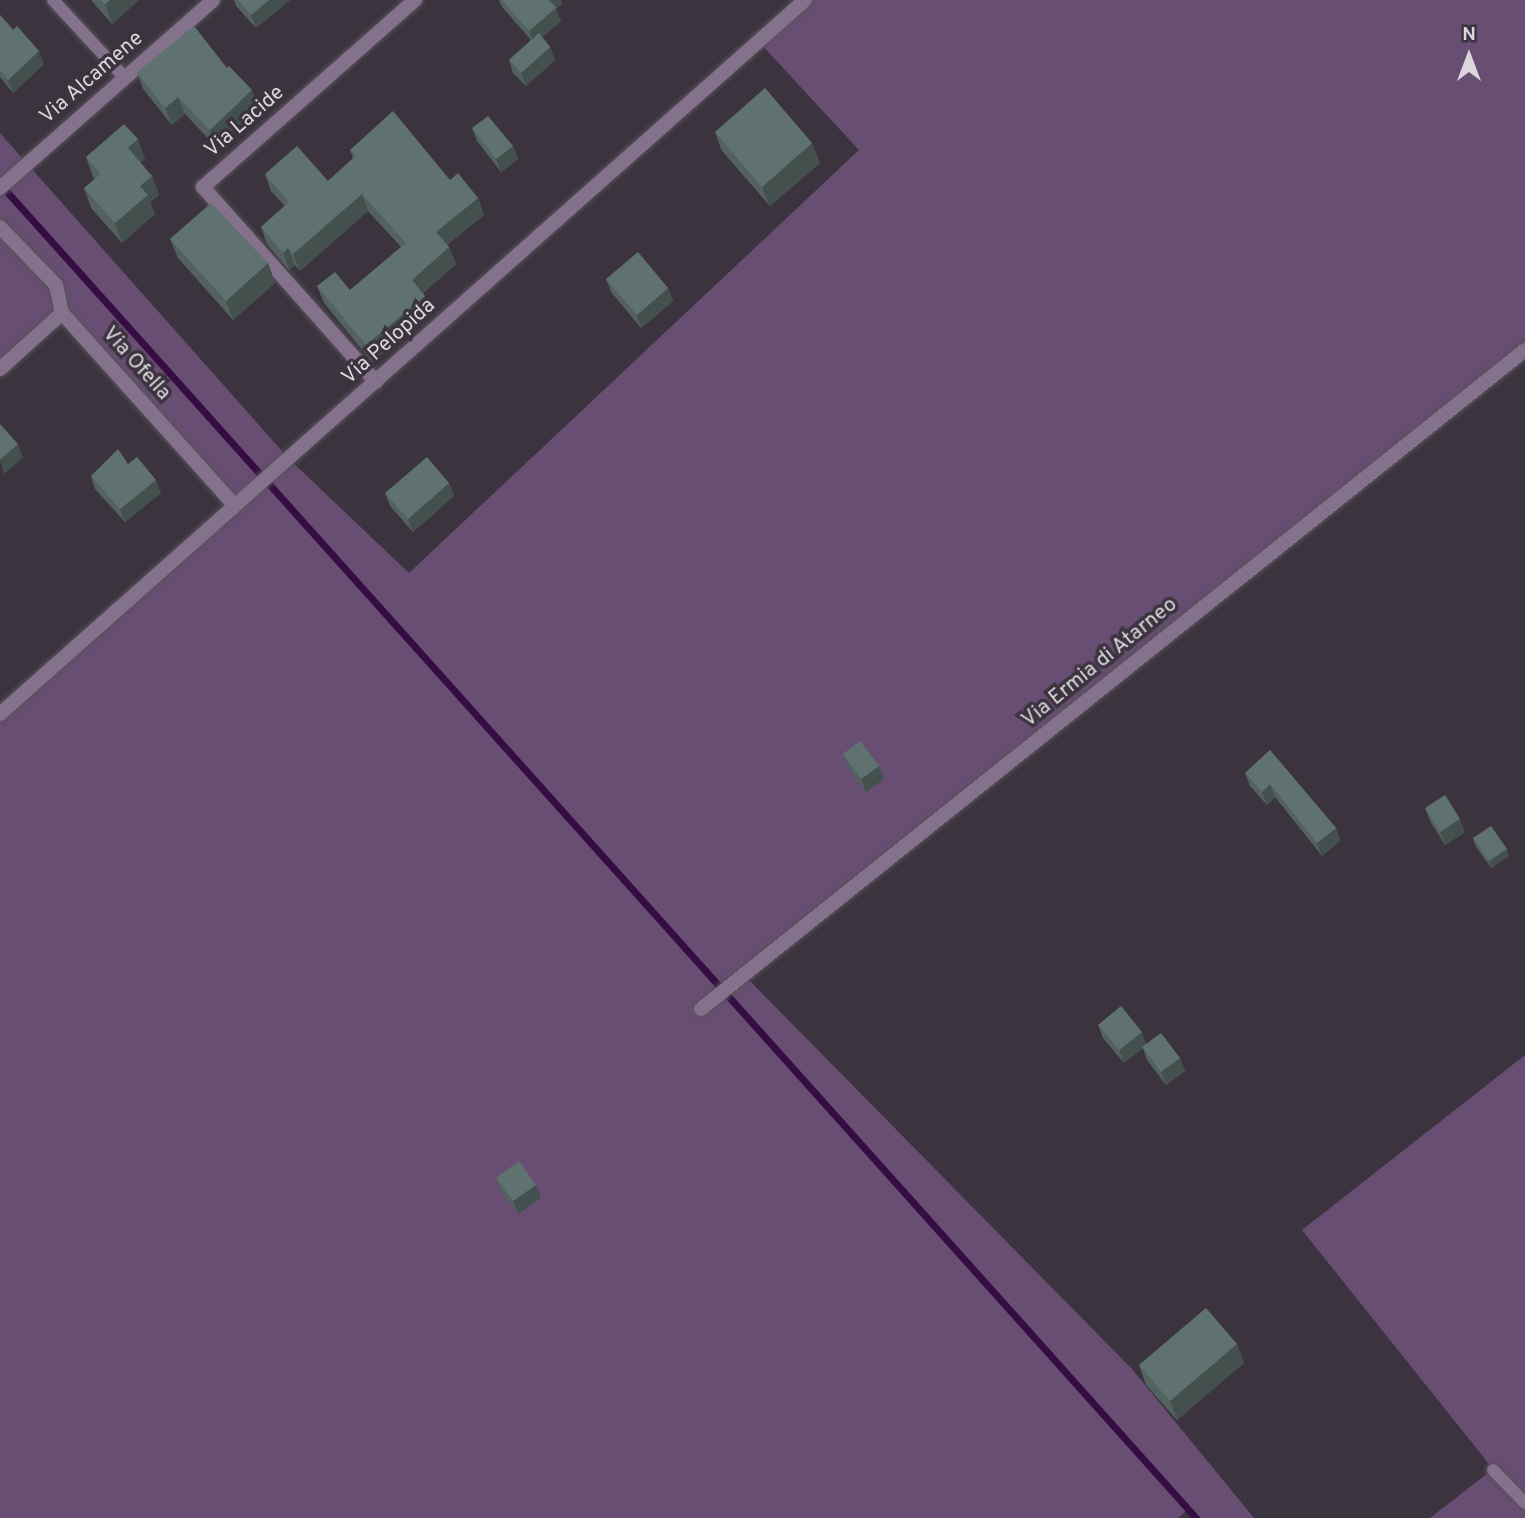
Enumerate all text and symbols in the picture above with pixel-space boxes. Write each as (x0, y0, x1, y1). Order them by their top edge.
north arrow (1434, 21, 1504, 91)
text: N (1462, 23, 1476, 47)
street label: Via Alcamene (35, 26, 149, 130)
street label: Via Lacide (200, 81, 290, 163)
street label: Via Pelopida (337, 294, 441, 390)
street label: Via Ofella (96, 322, 176, 406)
street label: Via Ermia di Atarneo (1017, 592, 1183, 734)

